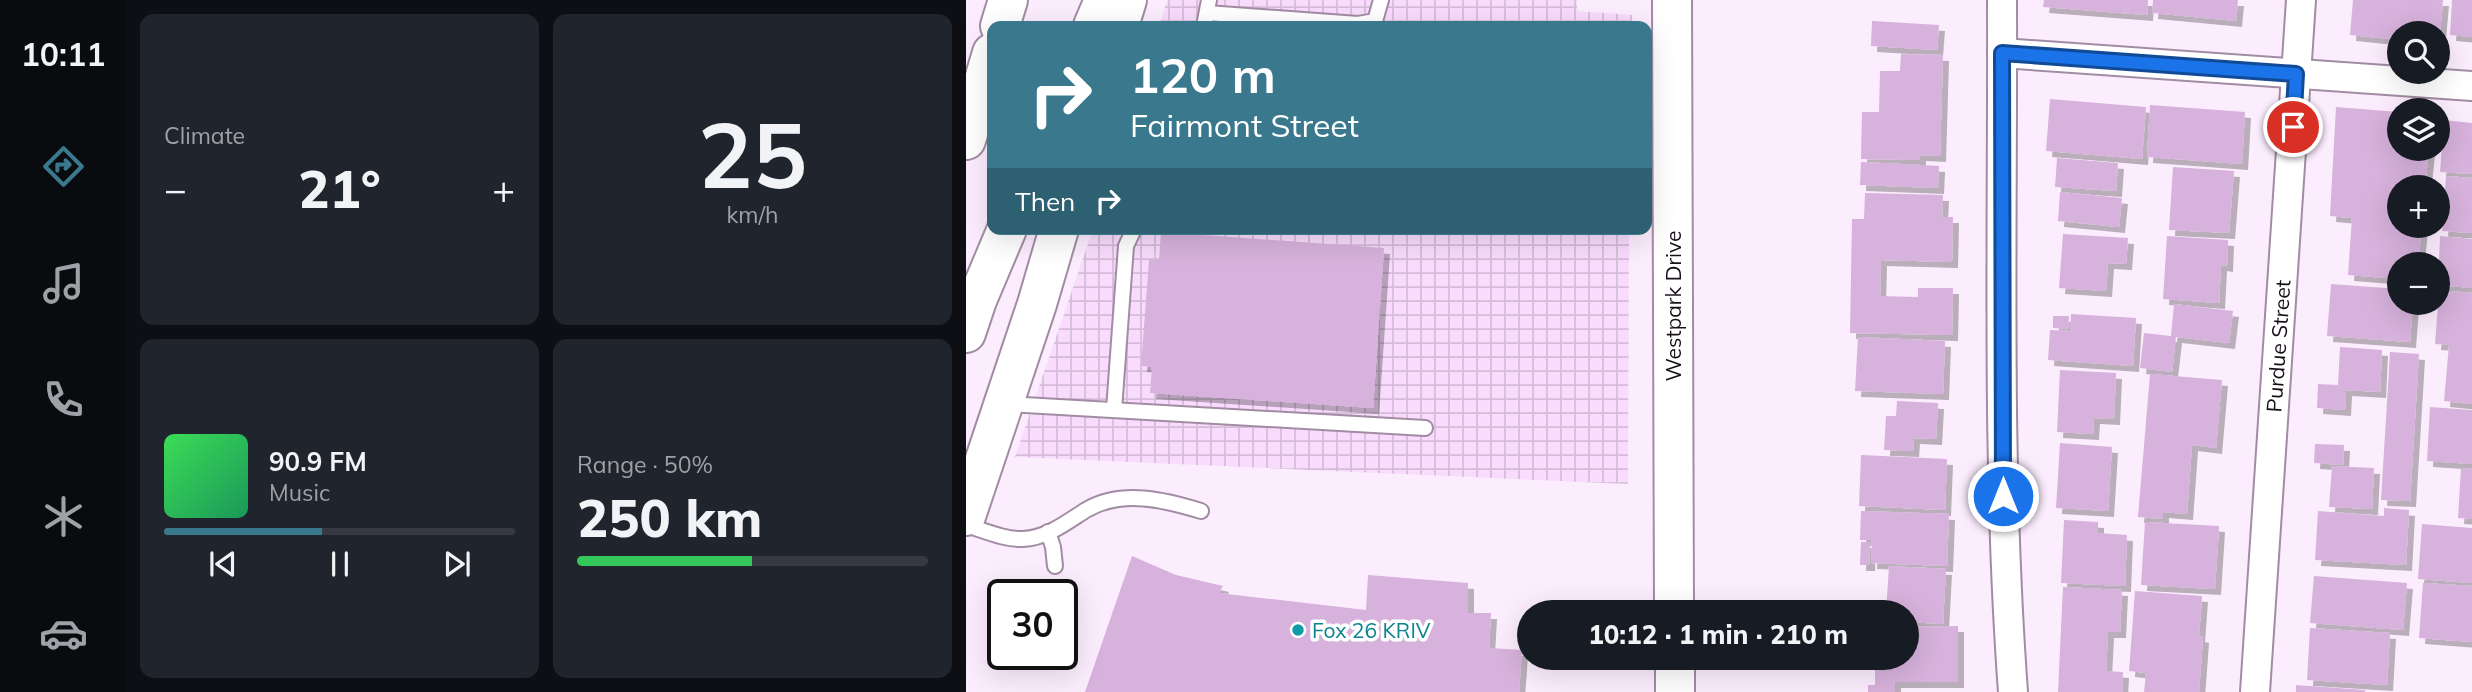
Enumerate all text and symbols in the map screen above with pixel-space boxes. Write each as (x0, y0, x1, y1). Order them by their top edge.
map controls (2387, 21, 2450, 315)
button: search (2387, 21, 2450, 84)
text: 10:11 (21, 34, 105, 74)
text: 120 m (1130, 44, 1276, 105)
icon: right (1015, 49, 1106, 140)
text: 25 (698, 97, 807, 211)
pin (2263, 97, 2323, 157)
button: layers (2387, 98, 2450, 161)
text: Fairmont Street (1130, 105, 1359, 145)
icon: arrive (2274, 108, 2312, 146)
text: Climate (164, 121, 245, 150)
icon: directions (39, 142, 88, 191)
text: 21° (298, 156, 381, 221)
text: − (164, 165, 187, 213)
text: + (492, 165, 515, 213)
button: + (2387, 175, 2450, 238)
icon: right (1089, 182, 1127, 220)
text: Then (1015, 185, 1075, 218)
text: km/h (726, 200, 779, 229)
street label: Westpark Drive (1660, 230, 1686, 382)
button: − (2387, 252, 2450, 315)
icon: music (39, 259, 88, 308)
street label: Purdue Street (2260, 279, 2296, 413)
icon: phone (39, 375, 88, 424)
text: 90.9 FM (269, 445, 367, 478)
text: Range · 50% (577, 450, 713, 479)
position arrow (1966, 459, 2040, 533)
text: Music (269, 478, 330, 507)
text: 250 km (577, 485, 762, 550)
icon: climate (39, 492, 88, 541)
icon: previous (204, 545, 242, 583)
icon: pause (321, 545, 359, 583)
icon: next (438, 545, 476, 583)
speed limit sign: 30 (987, 579, 1078, 670)
icon: car (39, 609, 88, 658)
place label: Fox 26 KRIV (1312, 617, 1431, 643)
text: 10:12 · 1 min · 210 m (1588, 618, 1848, 651)
marker: Fox 26 KRIV (1290, 622, 1306, 638)

